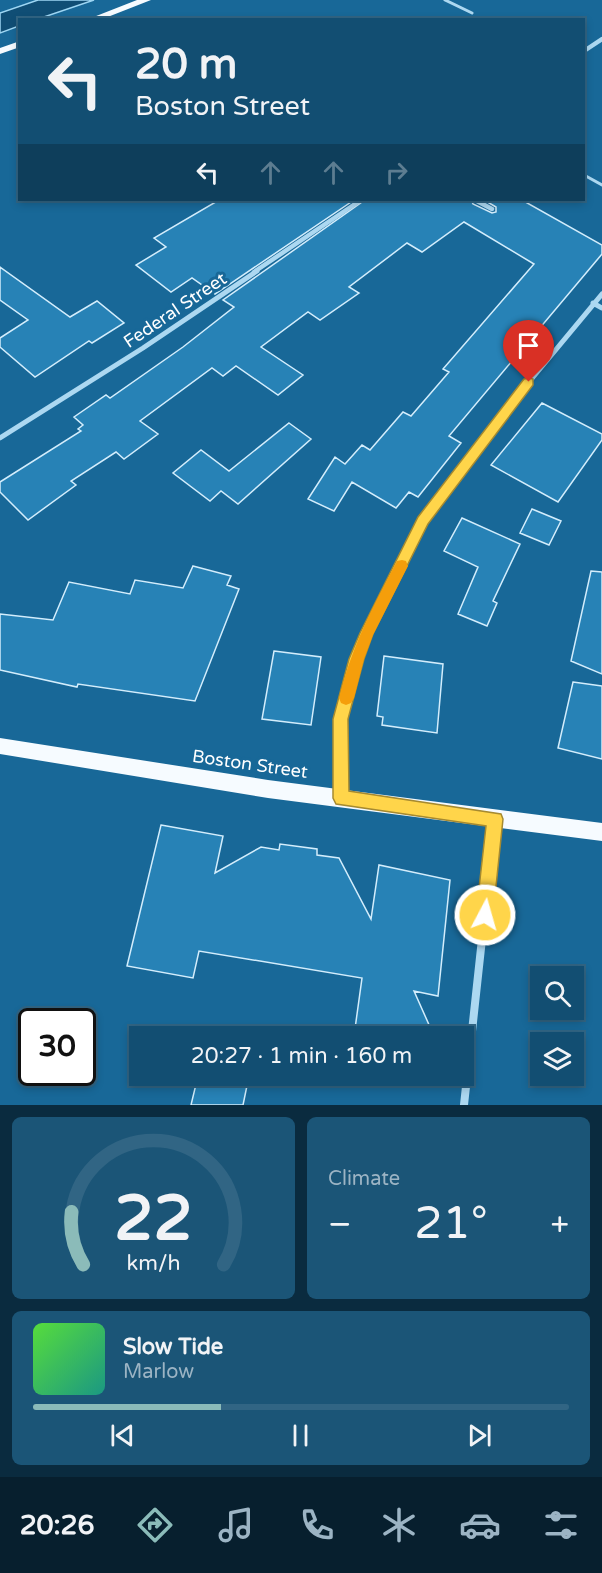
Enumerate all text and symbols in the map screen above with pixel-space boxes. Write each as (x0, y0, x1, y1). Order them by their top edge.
text: 20 m (135, 39, 237, 90)
icon: left (36, 42, 114, 120)
text: Boston Street (135, 90, 310, 123)
icon: left (191, 156, 224, 189)
icon: ahead (254, 156, 287, 189)
icon: ahead (317, 156, 350, 189)
icon: right (380, 156, 413, 189)
street label: Federal Street (119, 267, 231, 353)
pin (503, 320, 554, 382)
icon: arrive (512, 329, 545, 362)
street label: Boston Street (191, 745, 309, 783)
position arrow (453, 883, 517, 947)
map controls (530, 966, 584, 1086)
button: search (530, 966, 584, 1020)
speed limit sign: 30 (18, 1008, 96, 1086)
button: layers (530, 1032, 584, 1086)
text: 20:27 · 1 min · 160 m (191, 1043, 412, 1069)
text: Climate (328, 1167, 400, 1191)
text: 22 (114, 1182, 193, 1257)
text: 21° (414, 1197, 488, 1251)
text: − (328, 1205, 352, 1244)
text: + (550, 1205, 569, 1244)
text: km/h (127, 1250, 180, 1276)
text: Slow Tide (123, 1334, 223, 1360)
text: Marlow (123, 1360, 194, 1384)
icon: previous (106, 1419, 139, 1452)
icon: pause (284, 1419, 317, 1452)
icon: next (463, 1419, 496, 1452)
icon: directions (134, 1504, 176, 1546)
icon: music (215, 1504, 257, 1546)
icon: phone (296, 1504, 338, 1546)
icon: climate (378, 1504, 420, 1546)
icon: car (459, 1504, 501, 1546)
icon: filters (540, 1504, 582, 1546)
text: 20:26 (20, 1509, 95, 1542)

